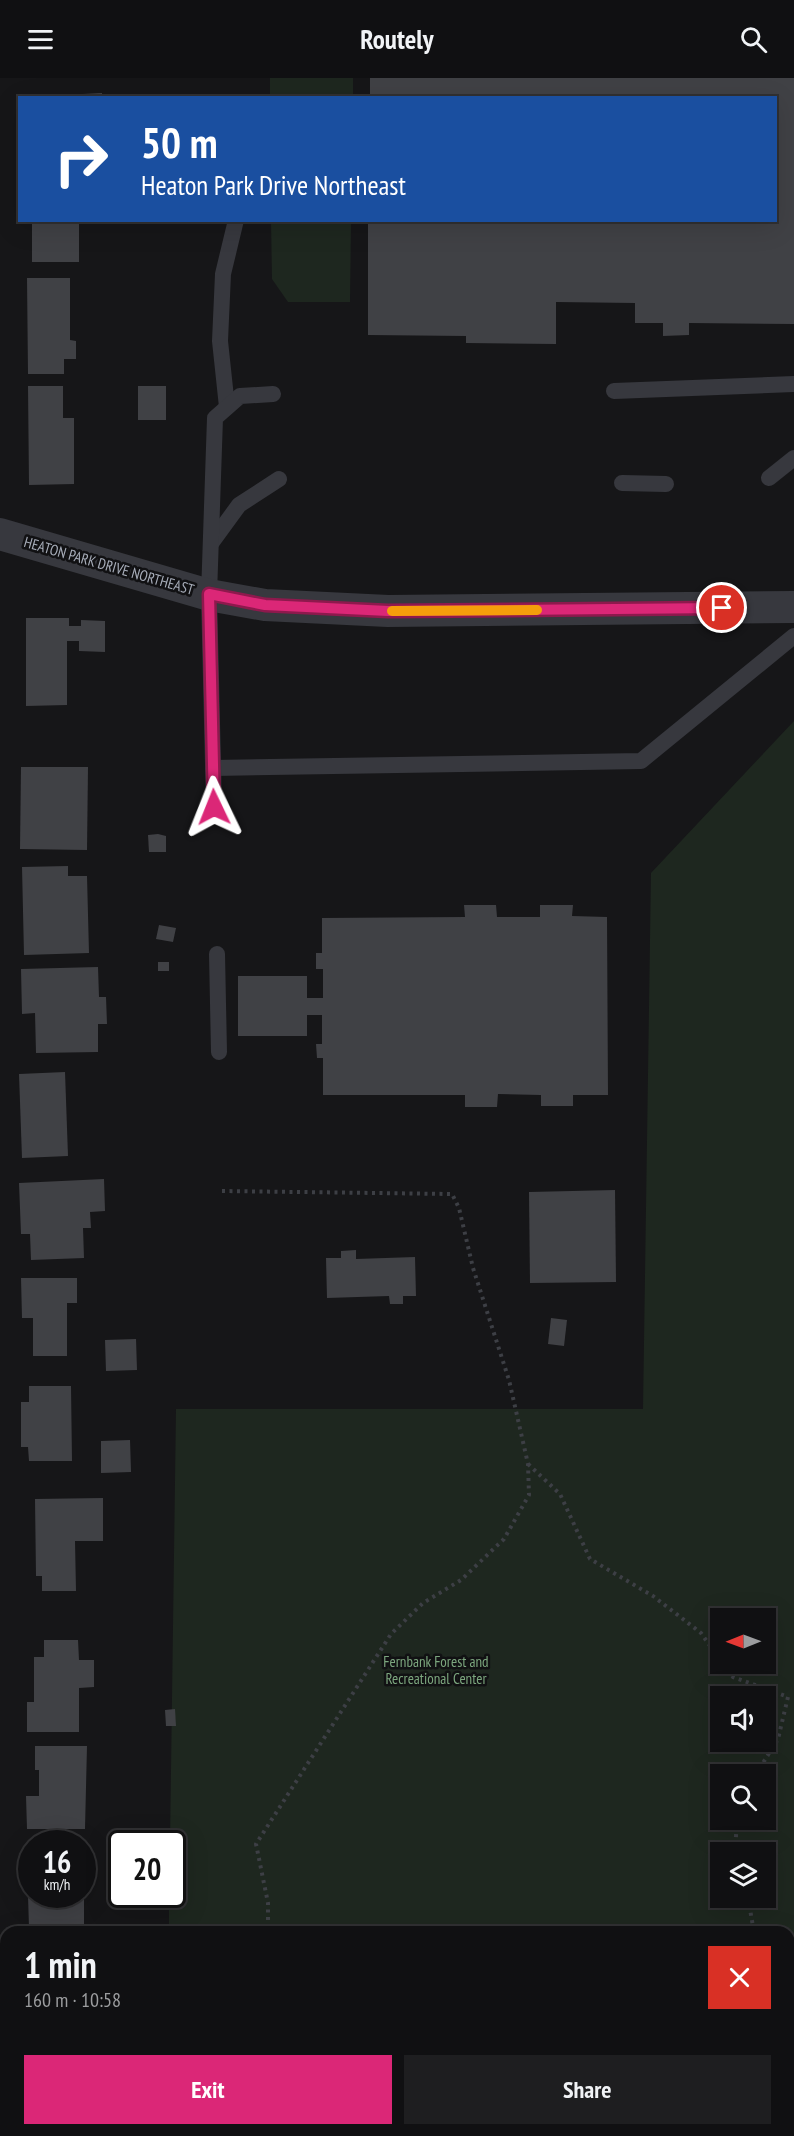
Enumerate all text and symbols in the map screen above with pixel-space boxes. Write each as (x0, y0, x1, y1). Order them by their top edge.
text: Routely (360, 22, 434, 56)
icon: menu (24, 23, 57, 56)
icon: search (737, 23, 770, 56)
text: 50 m (141, 115, 218, 170)
icon: right (42, 120, 120, 198)
text: Heaton Park Drive Northeast (141, 168, 406, 202)
street label: HEATON PARK DRIVE NORTHEAST (22, 532, 197, 599)
pin (696, 582, 747, 633)
icon: arrive (705, 591, 738, 624)
position arrow (182, 775, 246, 839)
north arrow (710, 1608, 776, 1674)
map controls (710, 1608, 776, 1908)
park label: Fernbank Forest and Recreational Center (383, 1652, 489, 1688)
button: sound (710, 1686, 776, 1752)
button: search (710, 1764, 776, 1830)
speed limit sign: 20 (108, 1830, 186, 1908)
text: 16 (43, 1842, 71, 1881)
button: layers (710, 1842, 776, 1908)
text: km/h (44, 1875, 70, 1894)
text: 1 min (24, 1941, 97, 1988)
button: close (708, 1946, 771, 2009)
text: 160 m · 10:58 (24, 1987, 121, 2013)
button: Exit (24, 2055, 392, 2124)
button: Share (404, 2055, 771, 2124)

